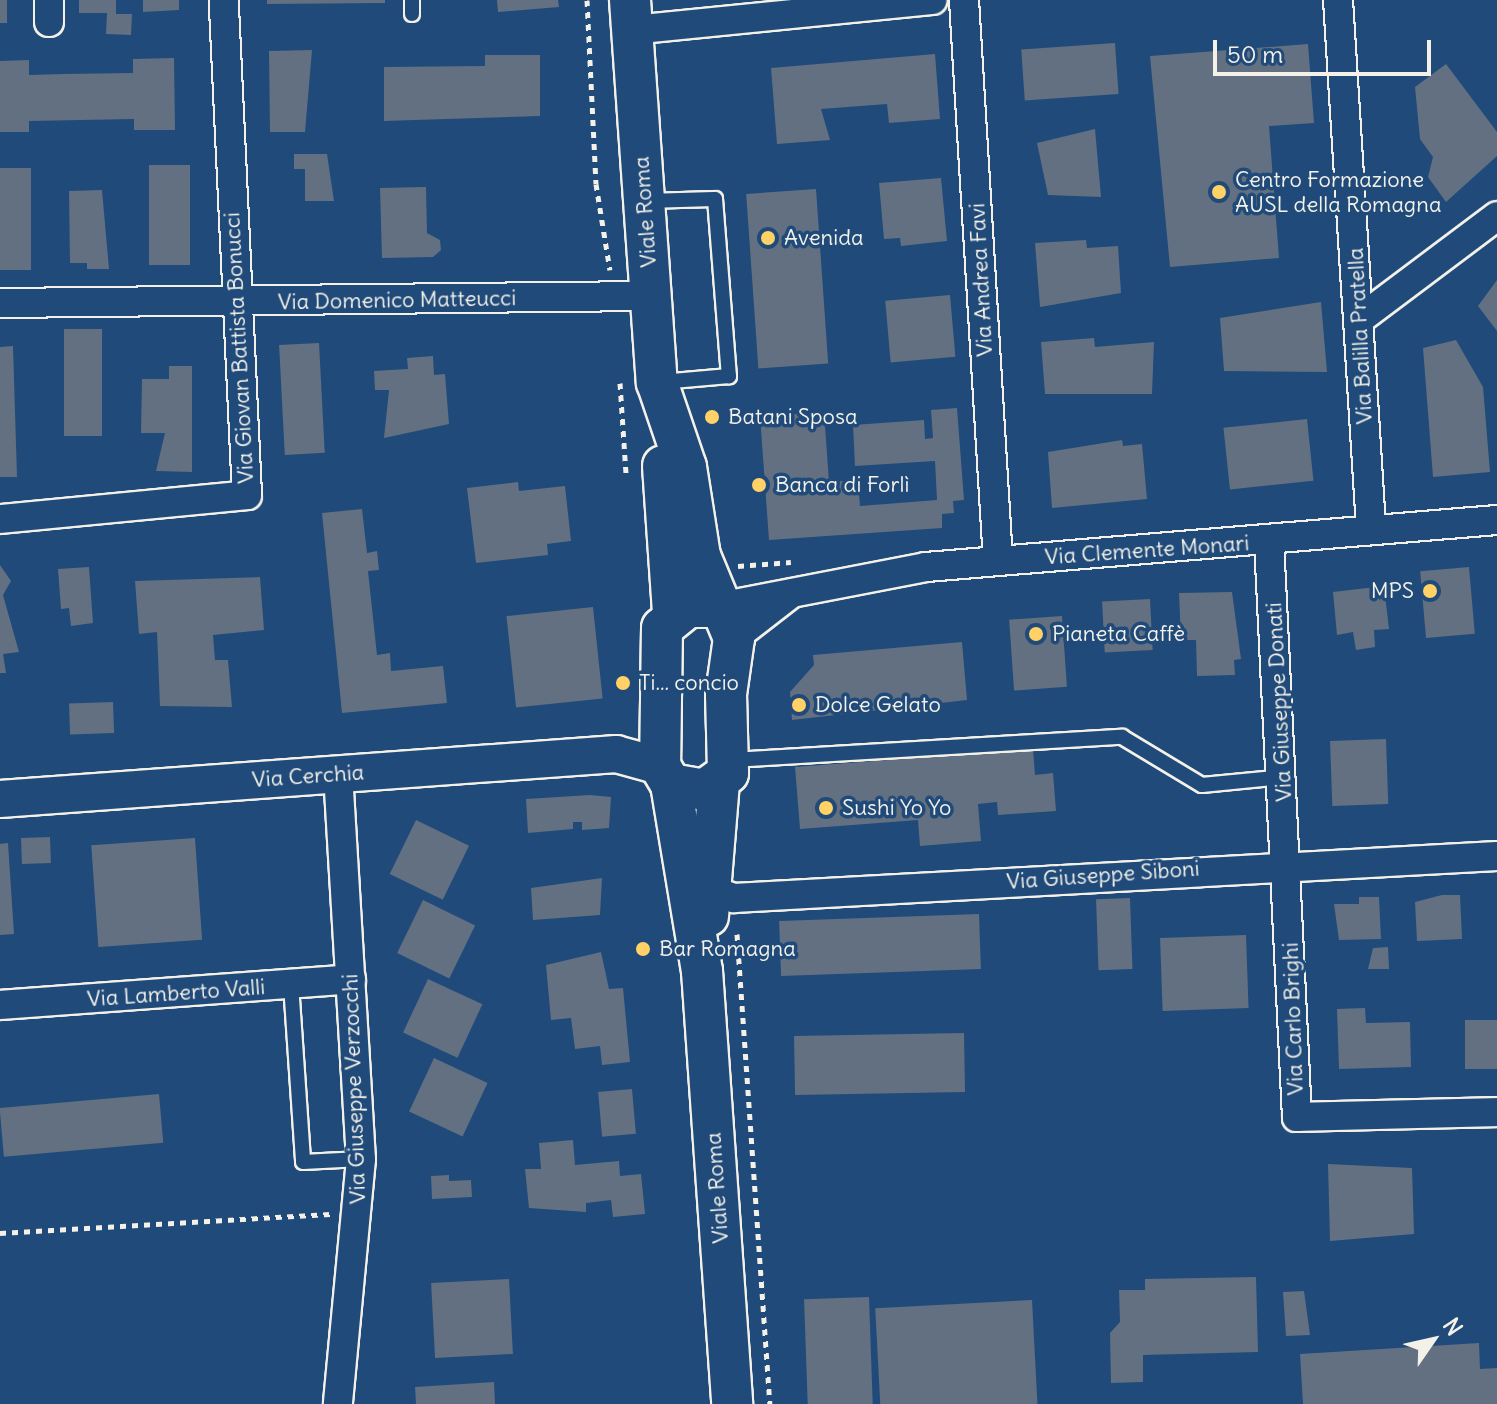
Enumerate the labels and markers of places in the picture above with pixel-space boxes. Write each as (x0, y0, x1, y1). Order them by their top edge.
place label: Centro Formazione AUSL della Romagna (1235, 166, 1441, 218)
marker: Centro Formazione AUSL della Romagna (1210, 183, 1228, 201)
place label: Avenida (784, 225, 864, 251)
marker: Avenida (759, 229, 777, 247)
place label: Batani Sposa (728, 404, 858, 430)
marker: Batani Sposa (703, 408, 721, 426)
place label: Banca di Forlì (775, 472, 909, 498)
marker: Banca di Forlì (750, 476, 768, 494)
place label: MPS (1371, 578, 1414, 604)
marker: MPS (1421, 582, 1439, 600)
place label: Pianeta Caffè (1052, 621, 1185, 647)
marker: Pianeta Caffè (1027, 625, 1045, 643)
place label: Ti... concio (639, 670, 739, 696)
marker: Ti... concio (614, 674, 632, 692)
place label: Dolce Gelato (815, 692, 941, 718)
marker: Dolce Gelato (790, 696, 808, 714)
place label: Sushi Yo Yo (842, 795, 951, 821)
marker: Sushi Yo Yo (817, 799, 835, 817)
place label: Bar Romagna (659, 936, 796, 962)
marker: Bar Romagna (634, 940, 652, 958)

